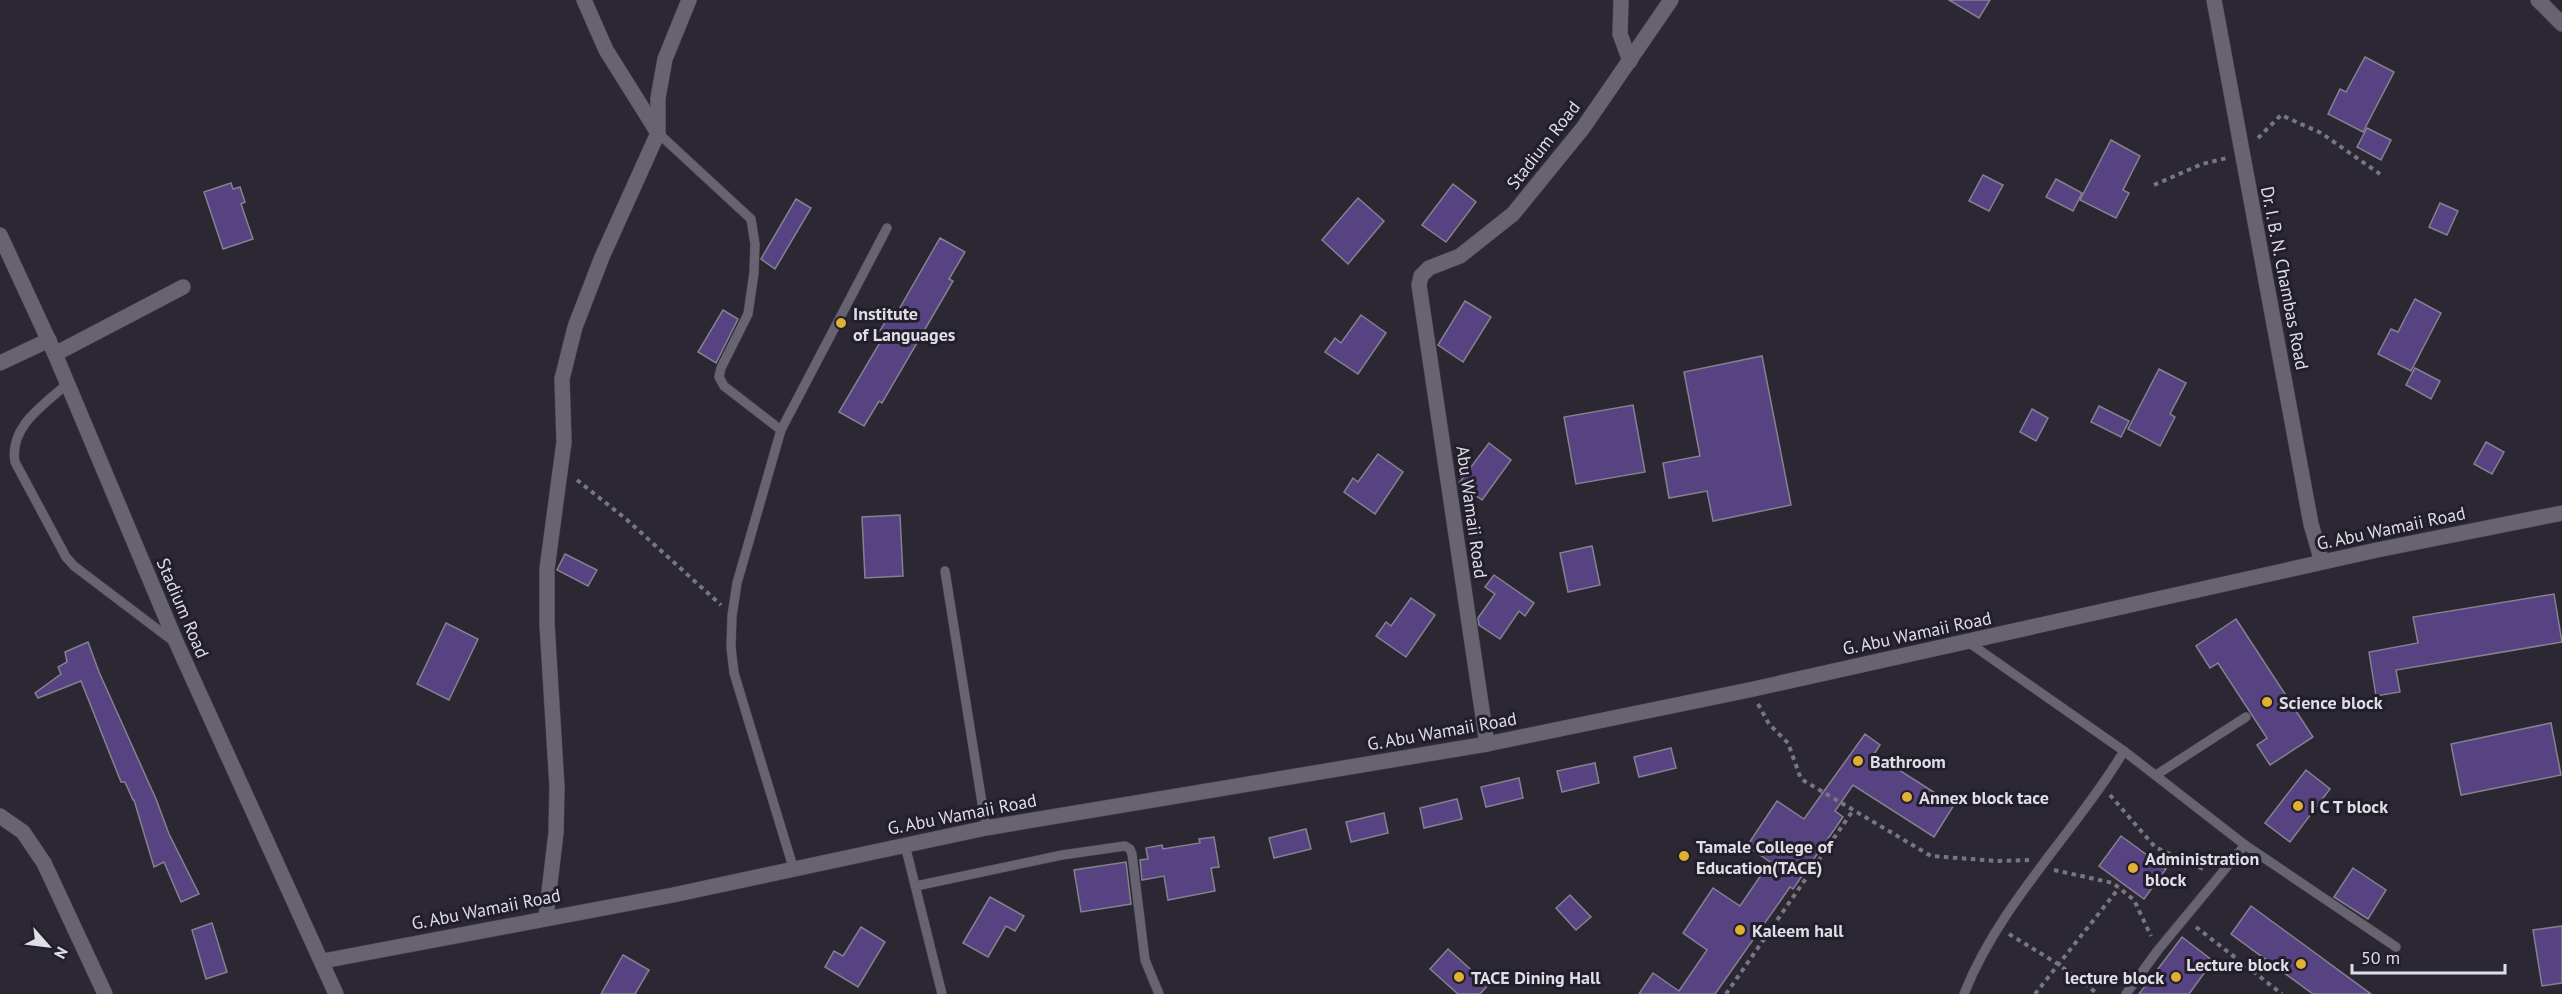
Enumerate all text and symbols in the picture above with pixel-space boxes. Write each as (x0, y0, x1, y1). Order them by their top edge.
street label: Stadium Road (1501, 96, 1585, 194)
street label: Dr. I. B. N. Chambas Road (2256, 184, 2314, 372)
place label: Institute of Languages (853, 302, 956, 346)
marker: Institute of Languages (834, 316, 848, 330)
street label: Abu Wamaii Road (1451, 444, 1493, 580)
street label: G. Abu Wamaii Road (2315, 501, 2467, 555)
street label: Stadium Road (152, 555, 214, 661)
street label: G. Abu Wamaii Road (1841, 606, 1993, 660)
place label: Science block (2279, 691, 2383, 714)
marker: Science block (2260, 695, 2274, 709)
street label: G. Abu Wamaii Road (1365, 707, 1519, 755)
place label: Bathroom (1870, 750, 1946, 773)
marker: Bathroom (1851, 754, 1865, 768)
place label: Annex block tace (1919, 786, 2049, 809)
street label: G. Abu Wamaii Road (886, 788, 1038, 840)
marker: Annex block tace (1900, 790, 1914, 804)
place label: I C T block (2310, 795, 2388, 818)
marker: I C T block (2291, 799, 2305, 813)
place label: Tamale College of Education(TACE) (1696, 835, 1834, 879)
place label: Administration block (2145, 847, 2259, 891)
marker: Tamale College of Education(TACE) (1677, 849, 1691, 863)
marker: Administration block (2126, 861, 2140, 875)
street label: G. Abu Wamaii Road (410, 883, 562, 935)
north arrow (18, 916, 78, 976)
place label: Kaleem hall (1752, 919, 1844, 942)
marker: Kaleem hall (1733, 923, 1747, 937)
scale bar (2352, 937, 2505, 975)
text: N (50, 944, 73, 962)
text: 50 m (2361, 946, 2400, 969)
place label: Lecture block (2186, 953, 2289, 976)
marker: Lecture block (2294, 957, 2308, 971)
place label: TACE Dining Hall (1471, 966, 1601, 989)
place label: lecture block (2065, 966, 2164, 989)
marker: TACE Dining Hall (1452, 970, 1466, 984)
marker: lecture block (2169, 970, 2183, 984)

